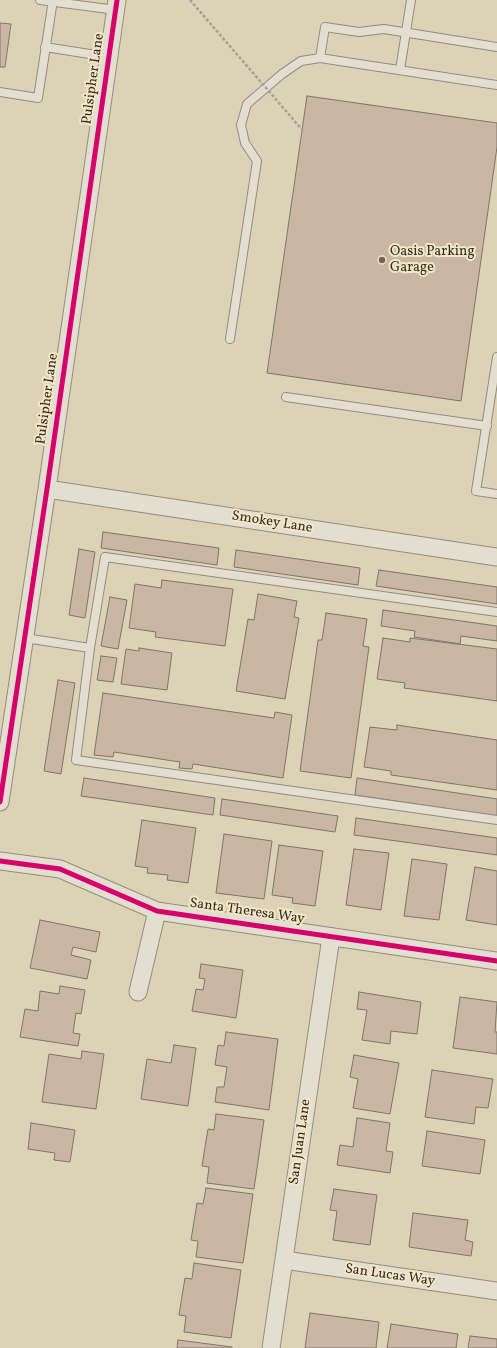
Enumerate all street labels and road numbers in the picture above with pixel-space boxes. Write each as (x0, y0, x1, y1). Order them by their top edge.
street label: Pulsipher Lane (79, 32, 109, 126)
street label: Pulsipher Lane (33, 352, 63, 446)
street label: Smokey Lane (230, 508, 314, 538)
street label: Santa Theresa Way (188, 896, 306, 928)
street label: San Juan Lane (287, 1098, 315, 1186)
street label: San Lucas Way (344, 1261, 436, 1291)

